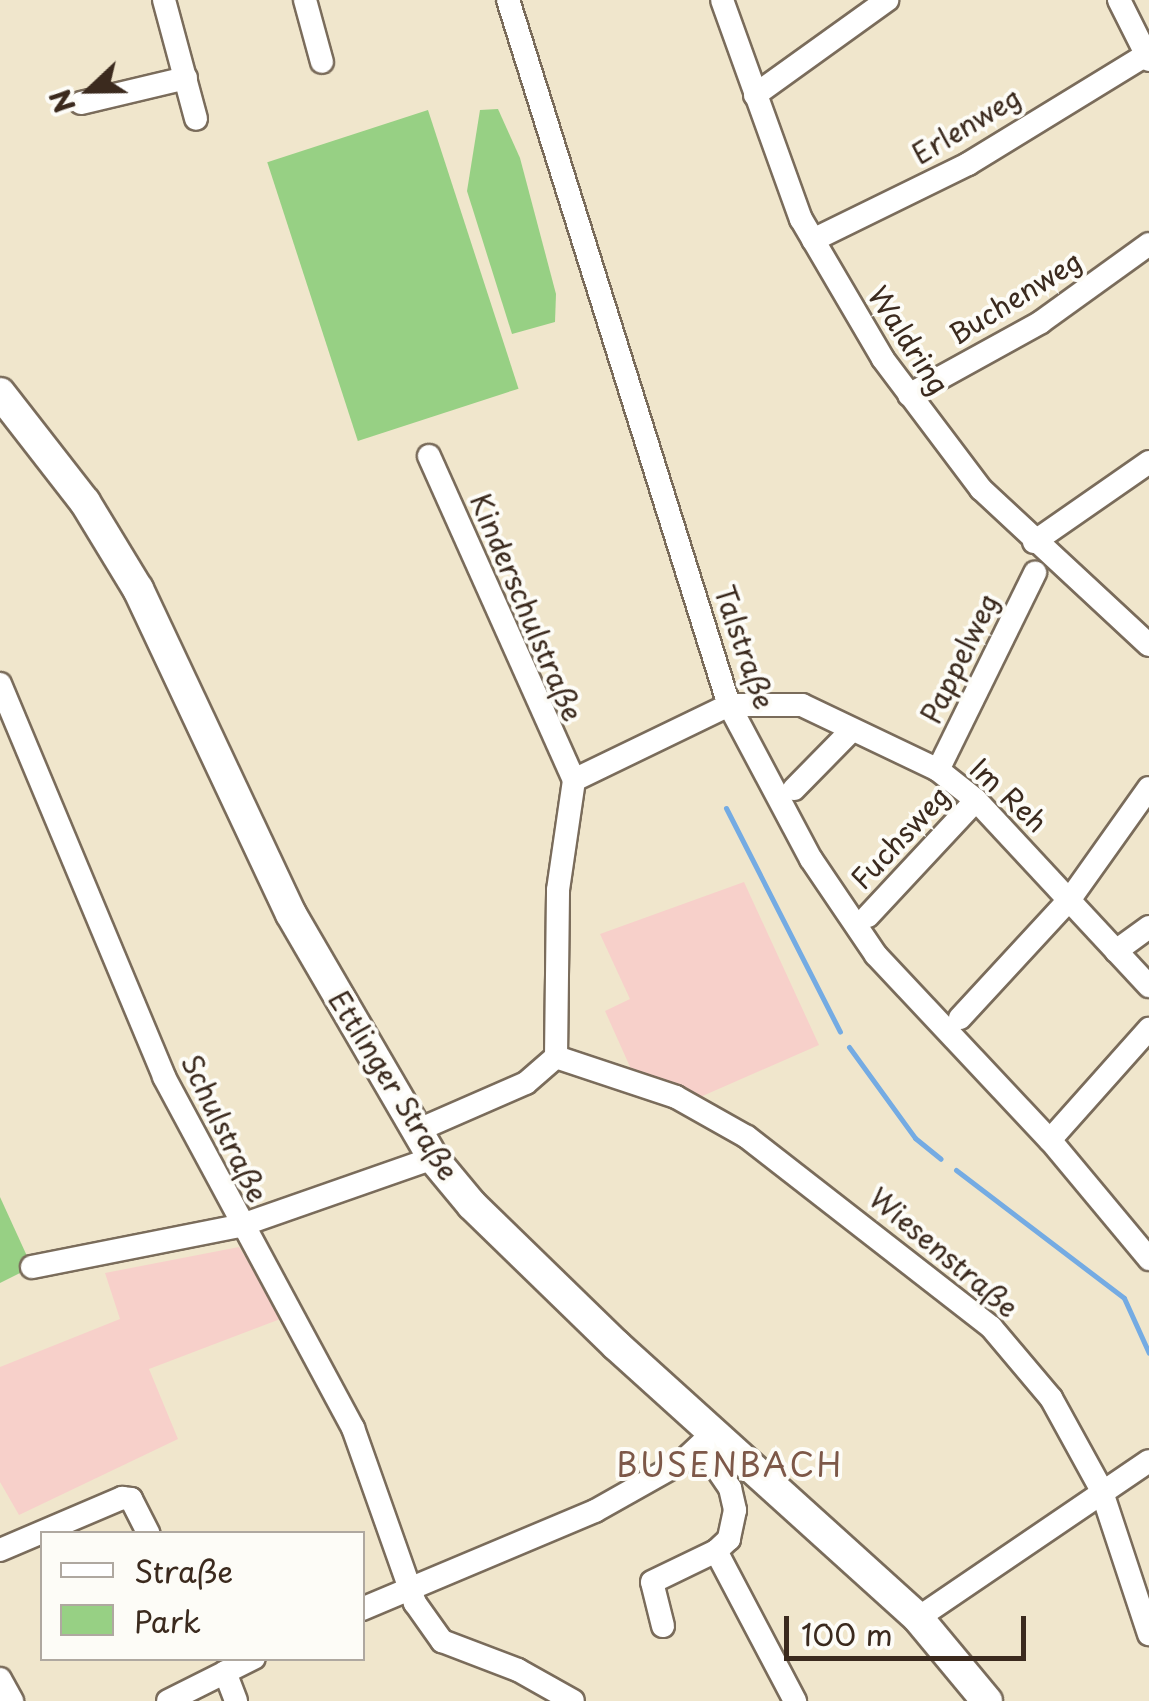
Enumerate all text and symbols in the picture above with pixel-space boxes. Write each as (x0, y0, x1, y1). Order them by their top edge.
north arrow (40, 40, 140, 140)
street label: Erlenweg (906, 79, 1026, 171)
text: N (38, 83, 86, 120)
street label: Buchenweg (943, 243, 1087, 351)
street label: Waldring (862, 280, 956, 400)
street label: Kinderschulstraße (464, 488, 590, 726)
street label: Talstraße (708, 581, 782, 713)
street label: Pappelweg (913, 588, 1005, 728)
street label: Im Reh (963, 751, 1055, 839)
street label: Fuchsweg (844, 778, 956, 896)
street label: Ettlinger Straße (322, 983, 466, 1187)
street label: Schulstraße (175, 1049, 275, 1207)
street label: Wiesenstraße (863, 1180, 1025, 1324)
district label: BUSENBACH (615, 1445, 845, 1483)
legend (40, 1531, 365, 1661)
text: Straße (134, 1548, 233, 1593)
scale bar (789, 1596, 1032, 1658)
text: Park (134, 1598, 201, 1643)
text: 100 m (801, 1611, 893, 1656)

